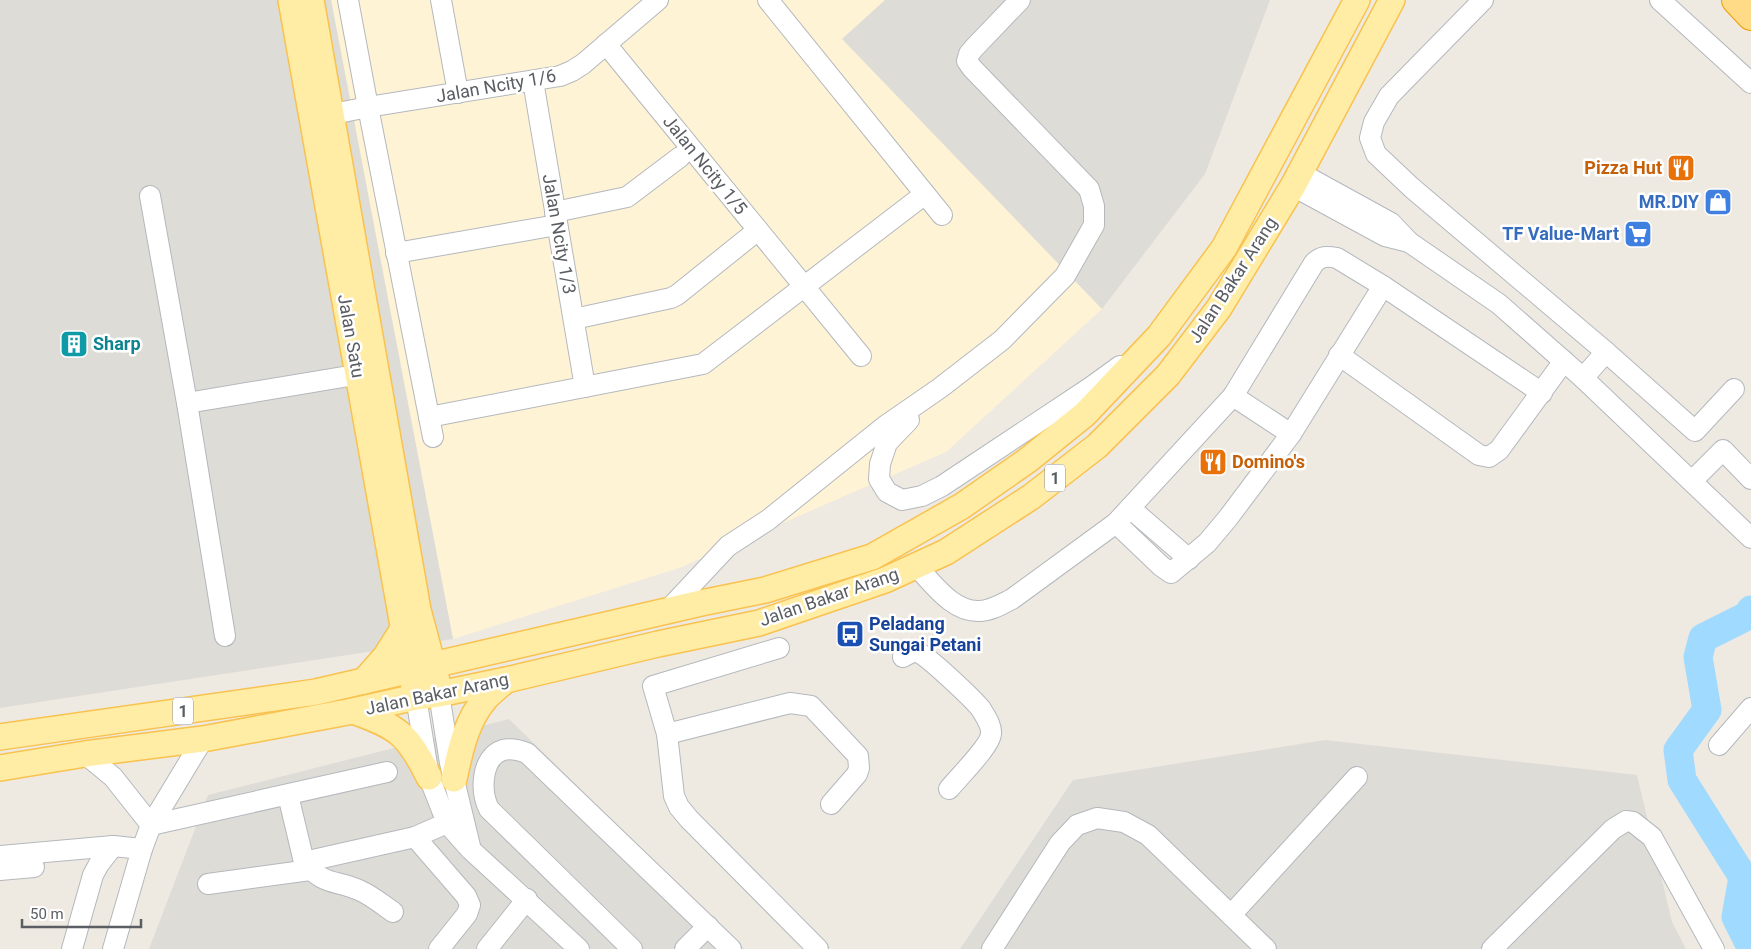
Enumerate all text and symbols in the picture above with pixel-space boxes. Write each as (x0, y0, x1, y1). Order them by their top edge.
street label: Jalan Ncity 1/6 (434, 65, 558, 106)
street label: Jalan Ncity 1/5 (659, 111, 752, 218)
restaurant icon: Pizza Hut (1666, 153, 1696, 183)
place label: Pizza Hut (1584, 157, 1662, 178)
street label: Jalan Ncity 1/3 (539, 172, 580, 296)
shop icon: MR.DIY (1703, 187, 1733, 217)
place label: MR.DIY (1639, 191, 1700, 212)
street label: Jalan Bakar Arang (1184, 213, 1281, 347)
supermarket icon: TF Value-Mart (1623, 219, 1653, 249)
place label: TF Value-Mart (1502, 223, 1619, 244)
street label: Jalan Satu (334, 292, 369, 379)
building icon: Sharp (59, 329, 89, 359)
place label: Sharp (93, 333, 141, 354)
restaurant icon: Domino's (1198, 447, 1228, 477)
place label: Domino's (1232, 451, 1305, 472)
road number: 1 (1045, 464, 1065, 492)
street label: Jalan Bakar Arang (756, 563, 901, 630)
place label: Peladang Sungai Petani (869, 613, 981, 655)
bus stop icon: Peladang Sungai Petani (835, 619, 865, 649)
street label: Jalan Bakar Arang (363, 668, 511, 719)
road number: 1 (173, 698, 193, 724)
scale bar (22, 896, 141, 928)
text: 50 m (30, 905, 64, 923)

